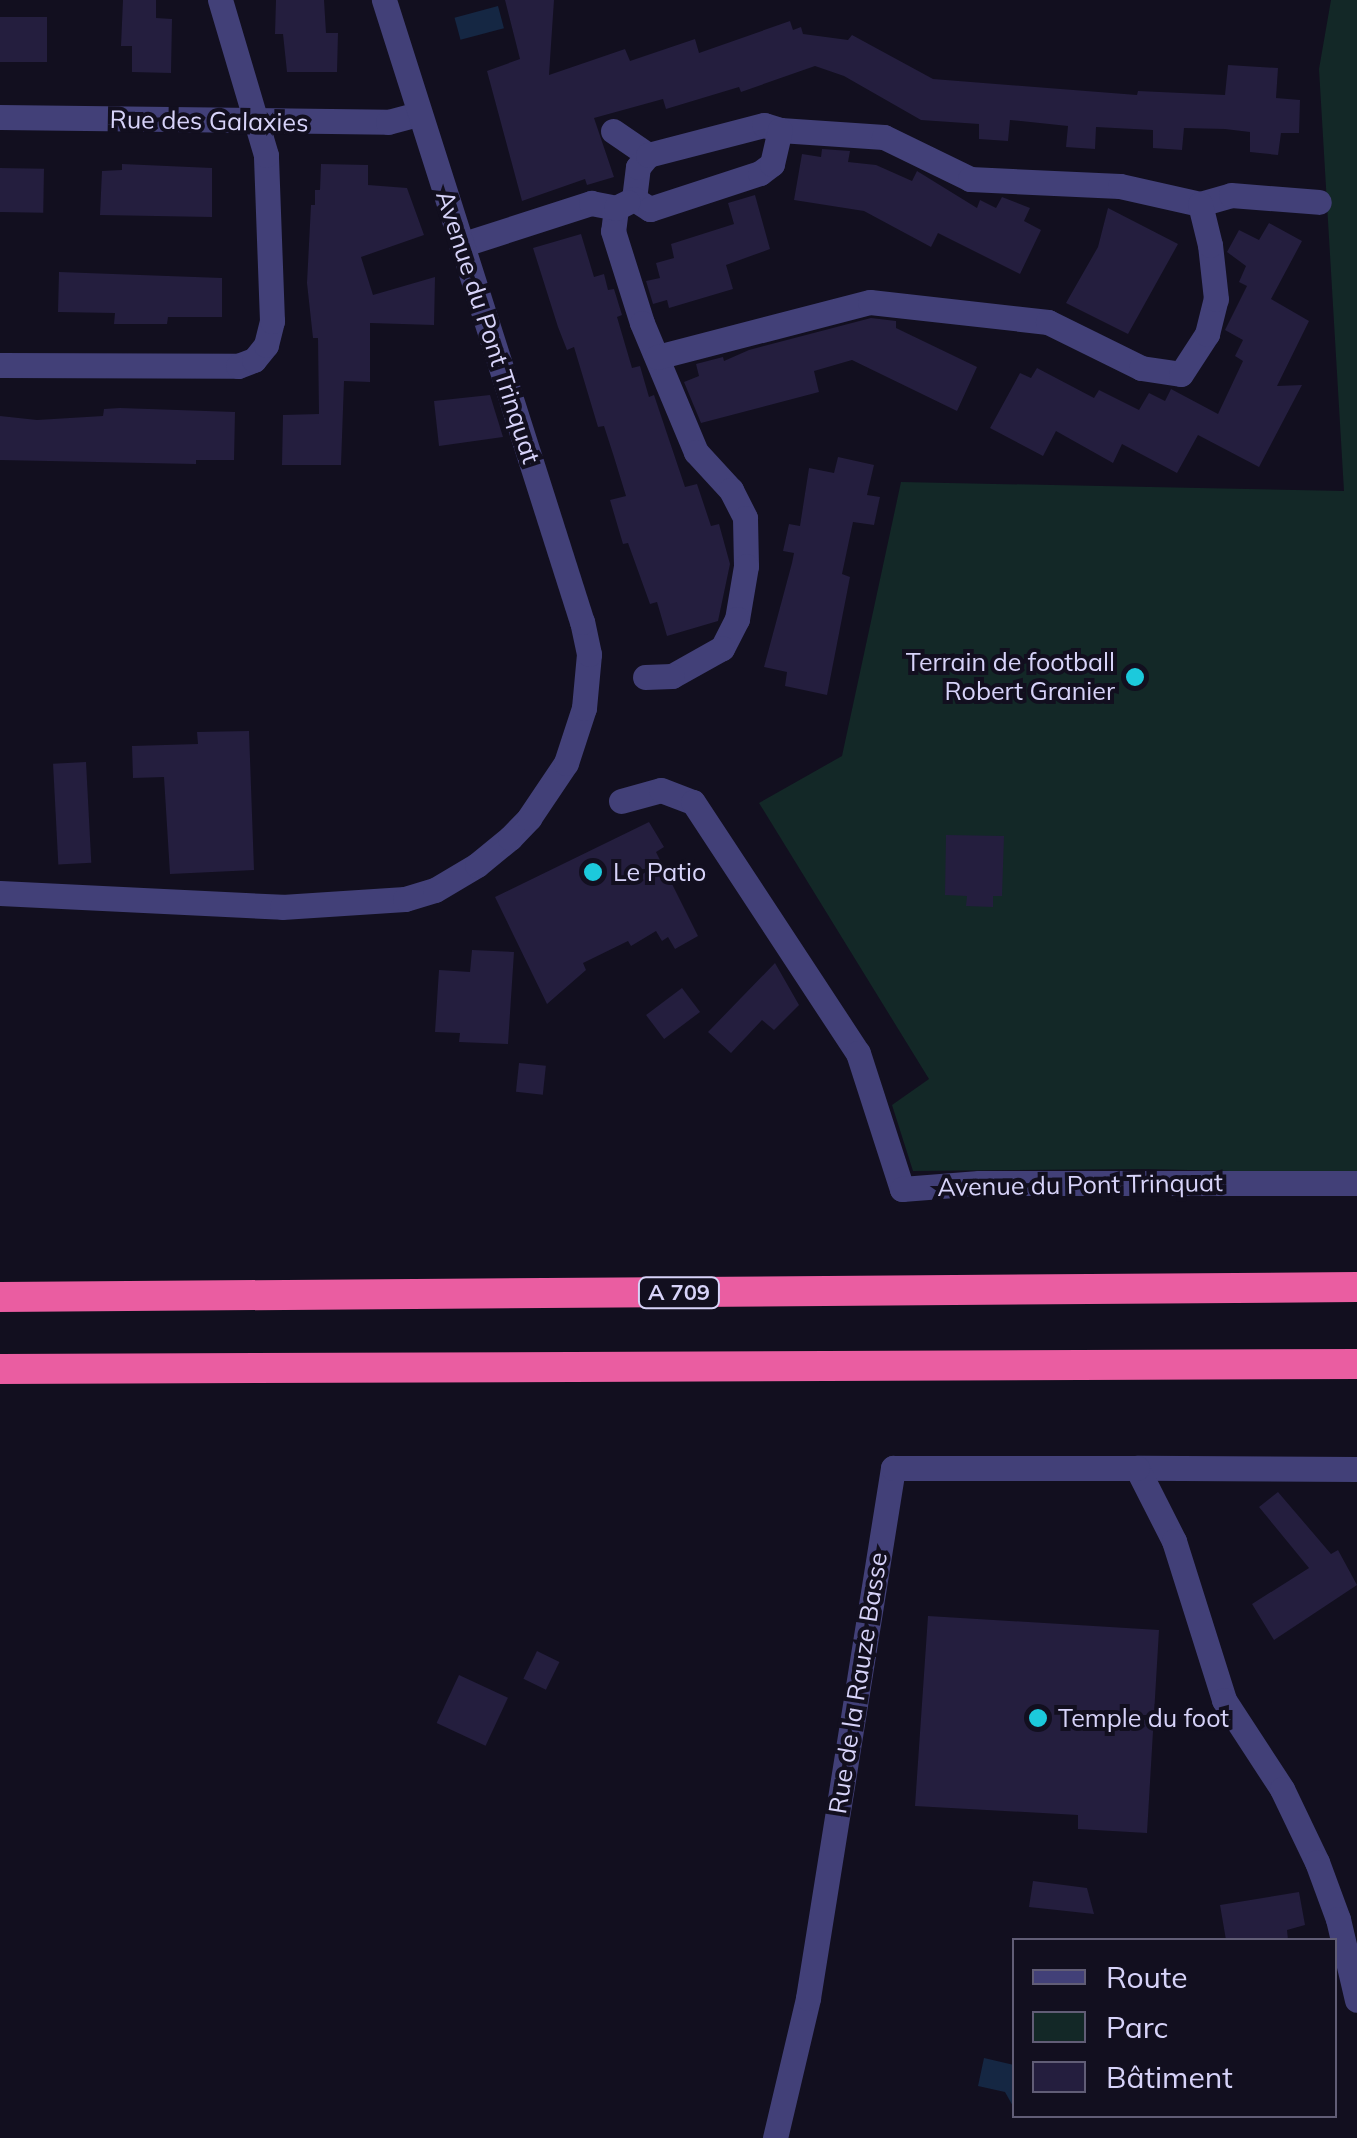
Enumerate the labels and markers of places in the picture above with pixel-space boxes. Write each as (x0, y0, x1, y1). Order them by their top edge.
place label: Terrain de football Robert Granier (906, 648, 1115, 707)
marker: Terrain de football Robert Granier (1124, 666, 1146, 688)
place label: Le Patio (613, 857, 706, 887)
marker: Le Patio (582, 861, 604, 883)
place label: Temple du foot (1058, 1703, 1229, 1733)
marker: Temple du foot (1027, 1707, 1049, 1729)

